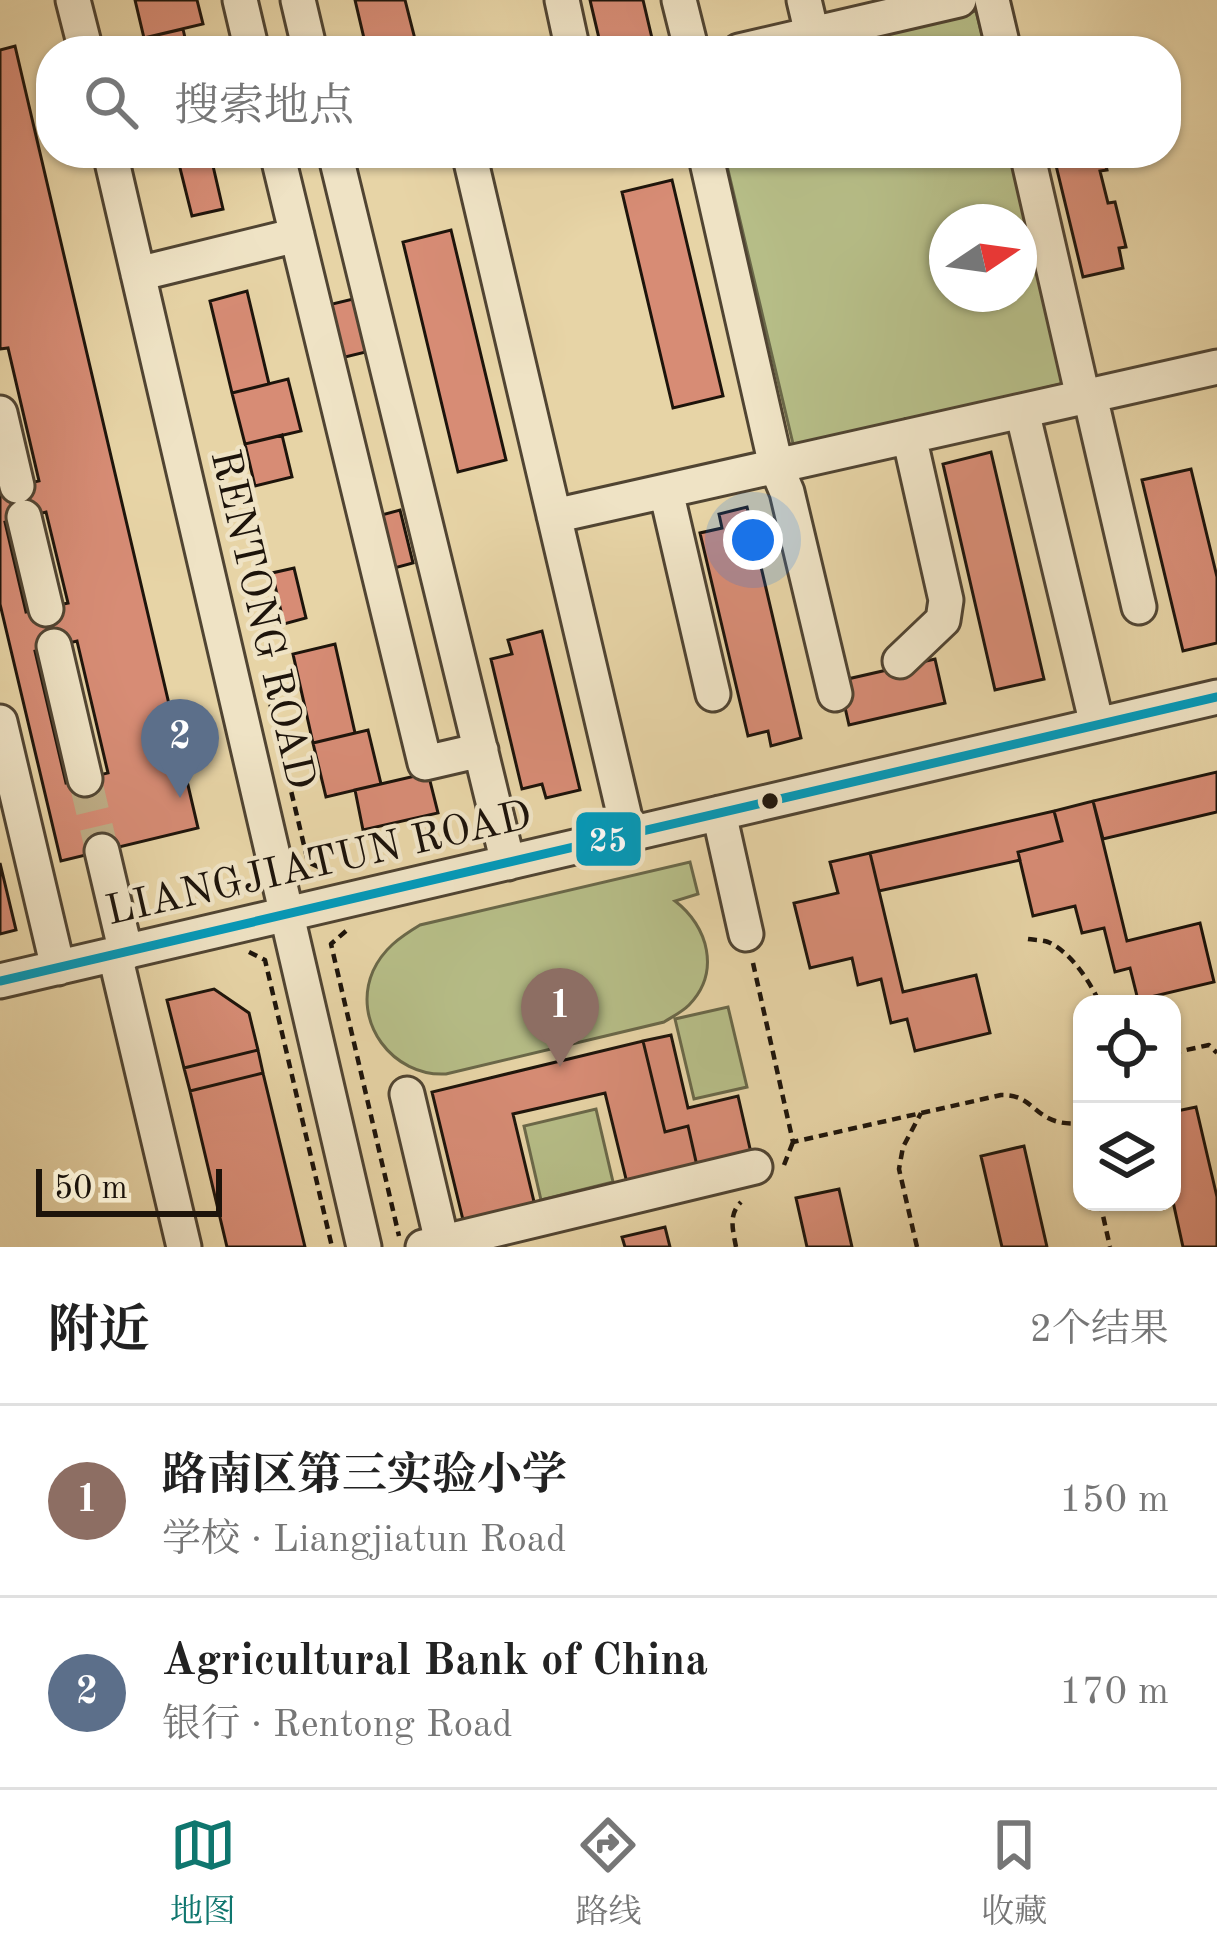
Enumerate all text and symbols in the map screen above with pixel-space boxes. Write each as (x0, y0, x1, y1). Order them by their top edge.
search box (36, 36, 1181, 168)
icon: search (78, 69, 144, 135)
text: 搜索地点 (174, 86, 354, 131)
north arrow (929, 204, 1037, 312)
street label: RENTONG ROAD (202, 446, 321, 794)
your location (723, 510, 783, 570)
pin: 2 (141, 699, 219, 798)
unlabelled marker (759, 790, 781, 812)
street label: LIANGJIATUN ROAD (102, 795, 536, 934)
line badge: 25 (574, 810, 643, 868)
text: 25 (589, 826, 627, 859)
pin: 1 (521, 968, 599, 1067)
map controls (1073, 995, 1181, 1211)
button: locate (1073, 995, 1181, 1103)
button: layers (1073, 1103, 1181, 1211)
scale bar (36, 1163, 222, 1216)
text: 50 m (54, 1173, 128, 1206)
text: 附近 (48, 1307, 150, 1358)
text: 2个结果 (1029, 1311, 1169, 1350)
text: 路南区第三实验小学 (162, 1455, 567, 1500)
text: 1 (76, 1481, 98, 1520)
text: 150 m (1059, 1481, 1169, 1520)
text: 学校 · Liangjiatun Road (162, 1521, 566, 1560)
text: Agricultural Bank of China (162, 1640, 708, 1685)
text: 2 (76, 1673, 98, 1712)
text: 170 m (1059, 1673, 1169, 1712)
text: 银行 · Rentong Road (162, 1706, 513, 1745)
tab: 地图 (170, 1812, 236, 1934)
tab: 路线 (575, 1812, 641, 1934)
tab: 收藏 (981, 1812, 1047, 1934)

